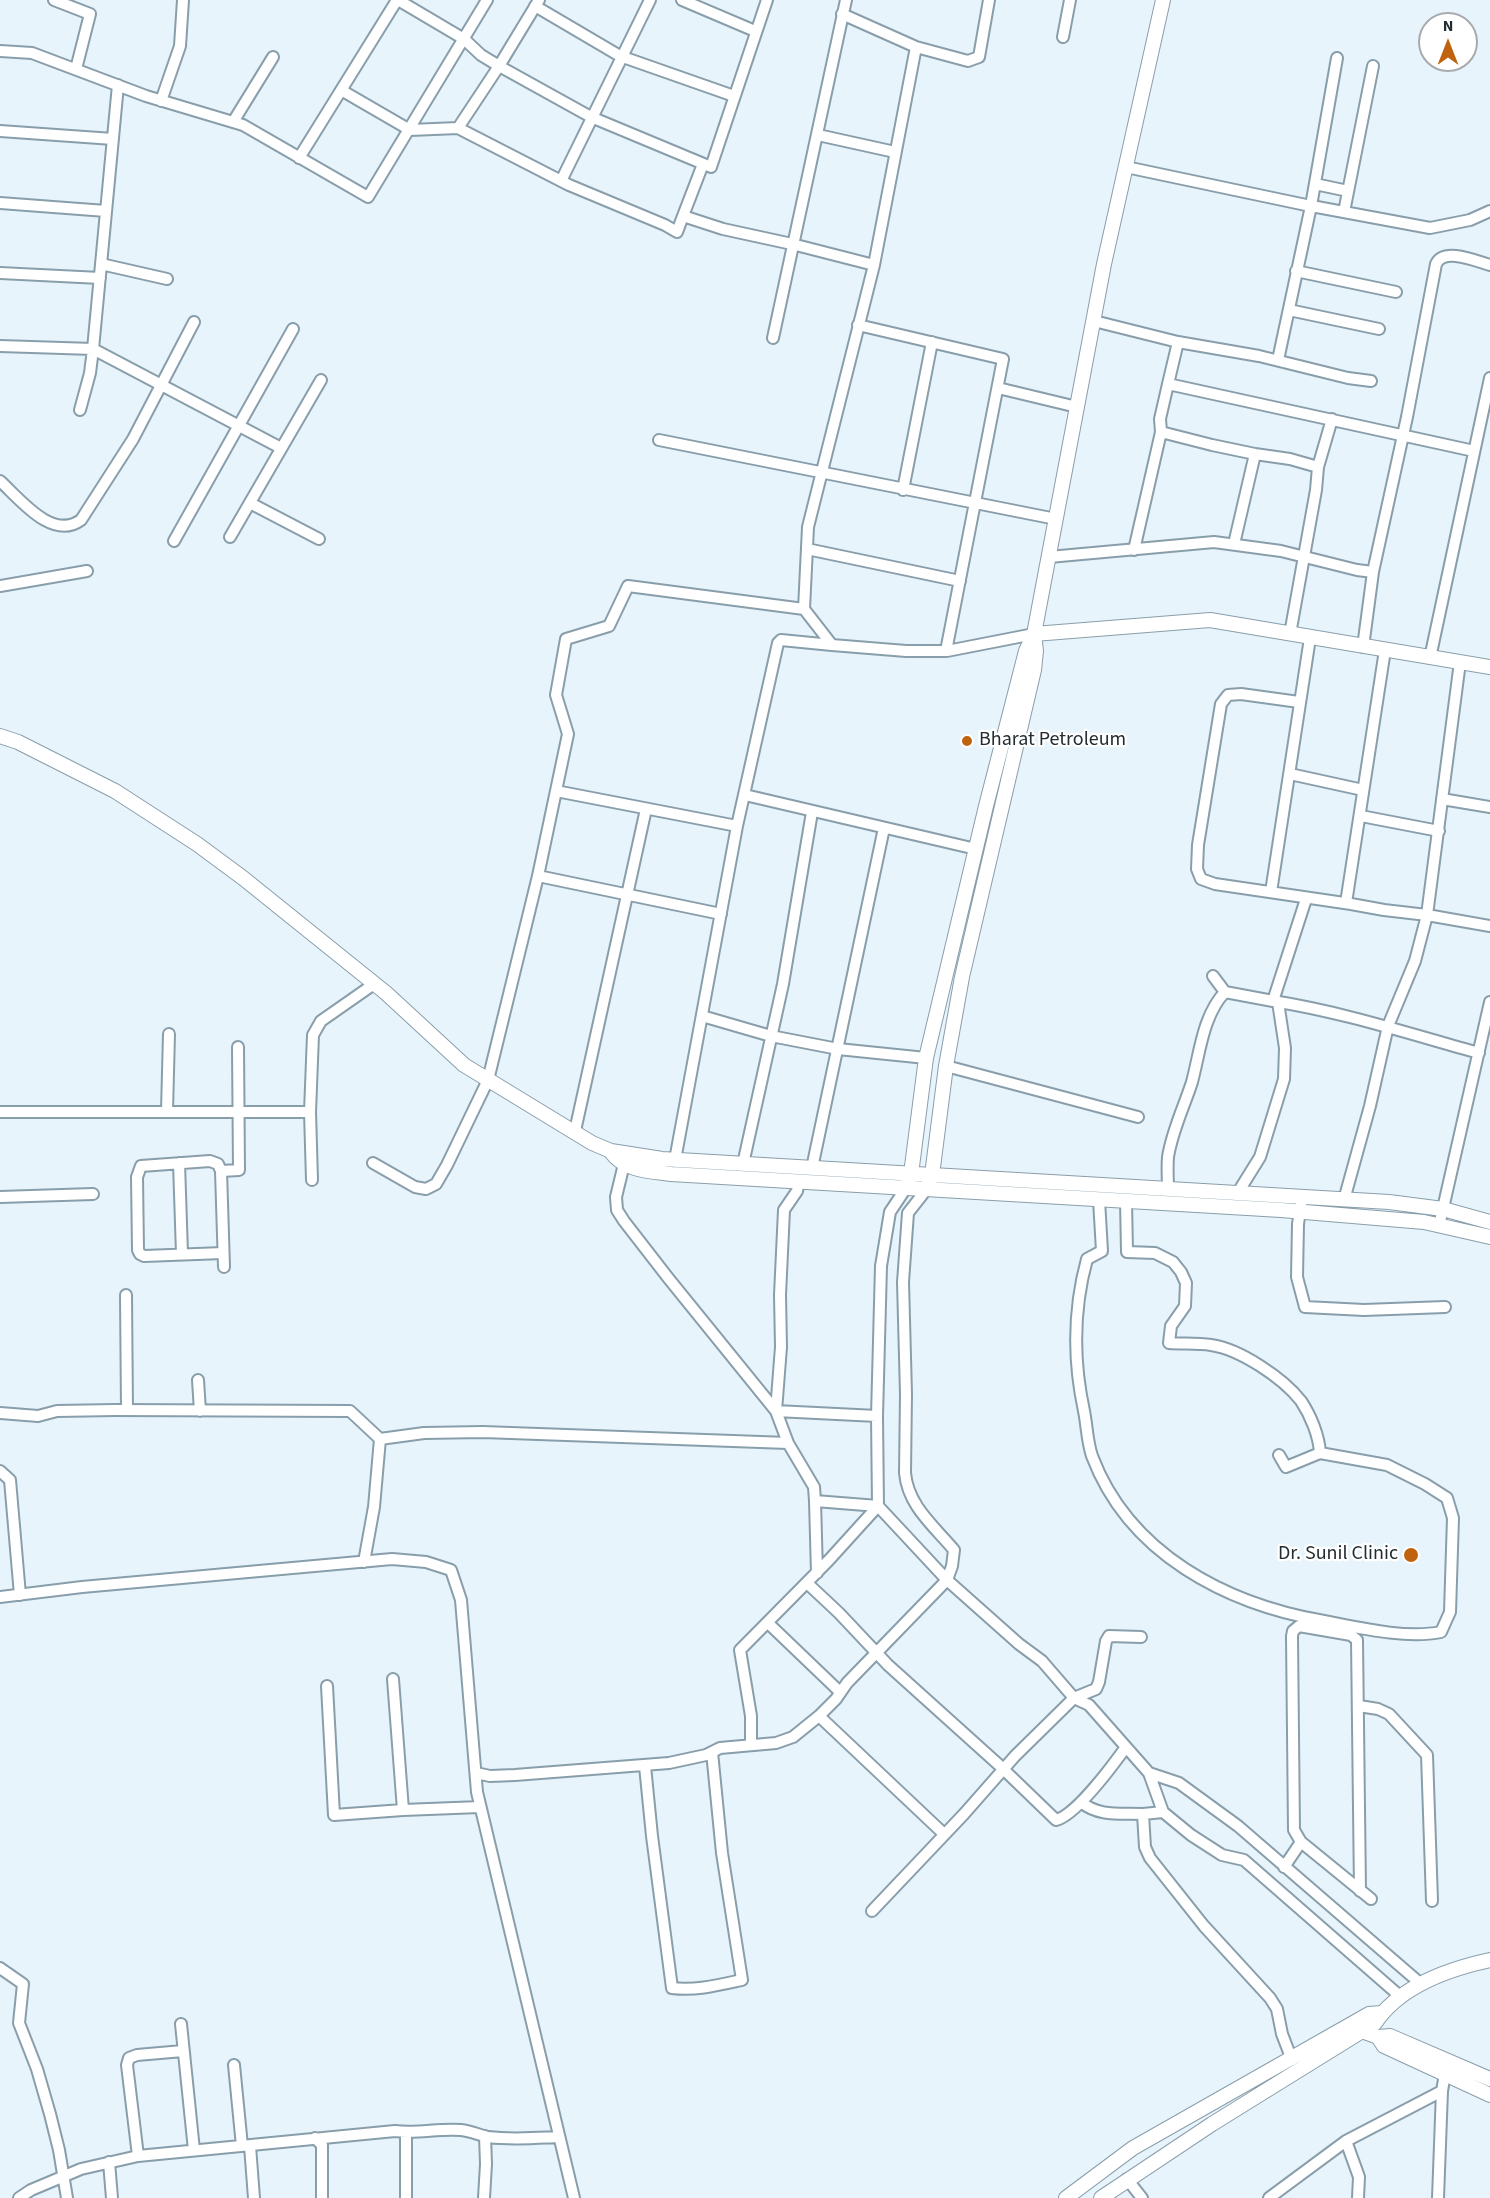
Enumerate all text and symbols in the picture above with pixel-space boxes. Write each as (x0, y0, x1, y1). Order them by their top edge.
north arrow (1418, 12, 1478, 72)
text: N (1443, 15, 1453, 37)
place label: Bharat Petroleum (979, 729, 1126, 753)
marker: Bharat Petroleum (960, 734, 974, 748)
place label: Dr. Sunil Clinic (1278, 1543, 1398, 1567)
marker: Dr. Sunil Clinic (1402, 1546, 1420, 1564)

